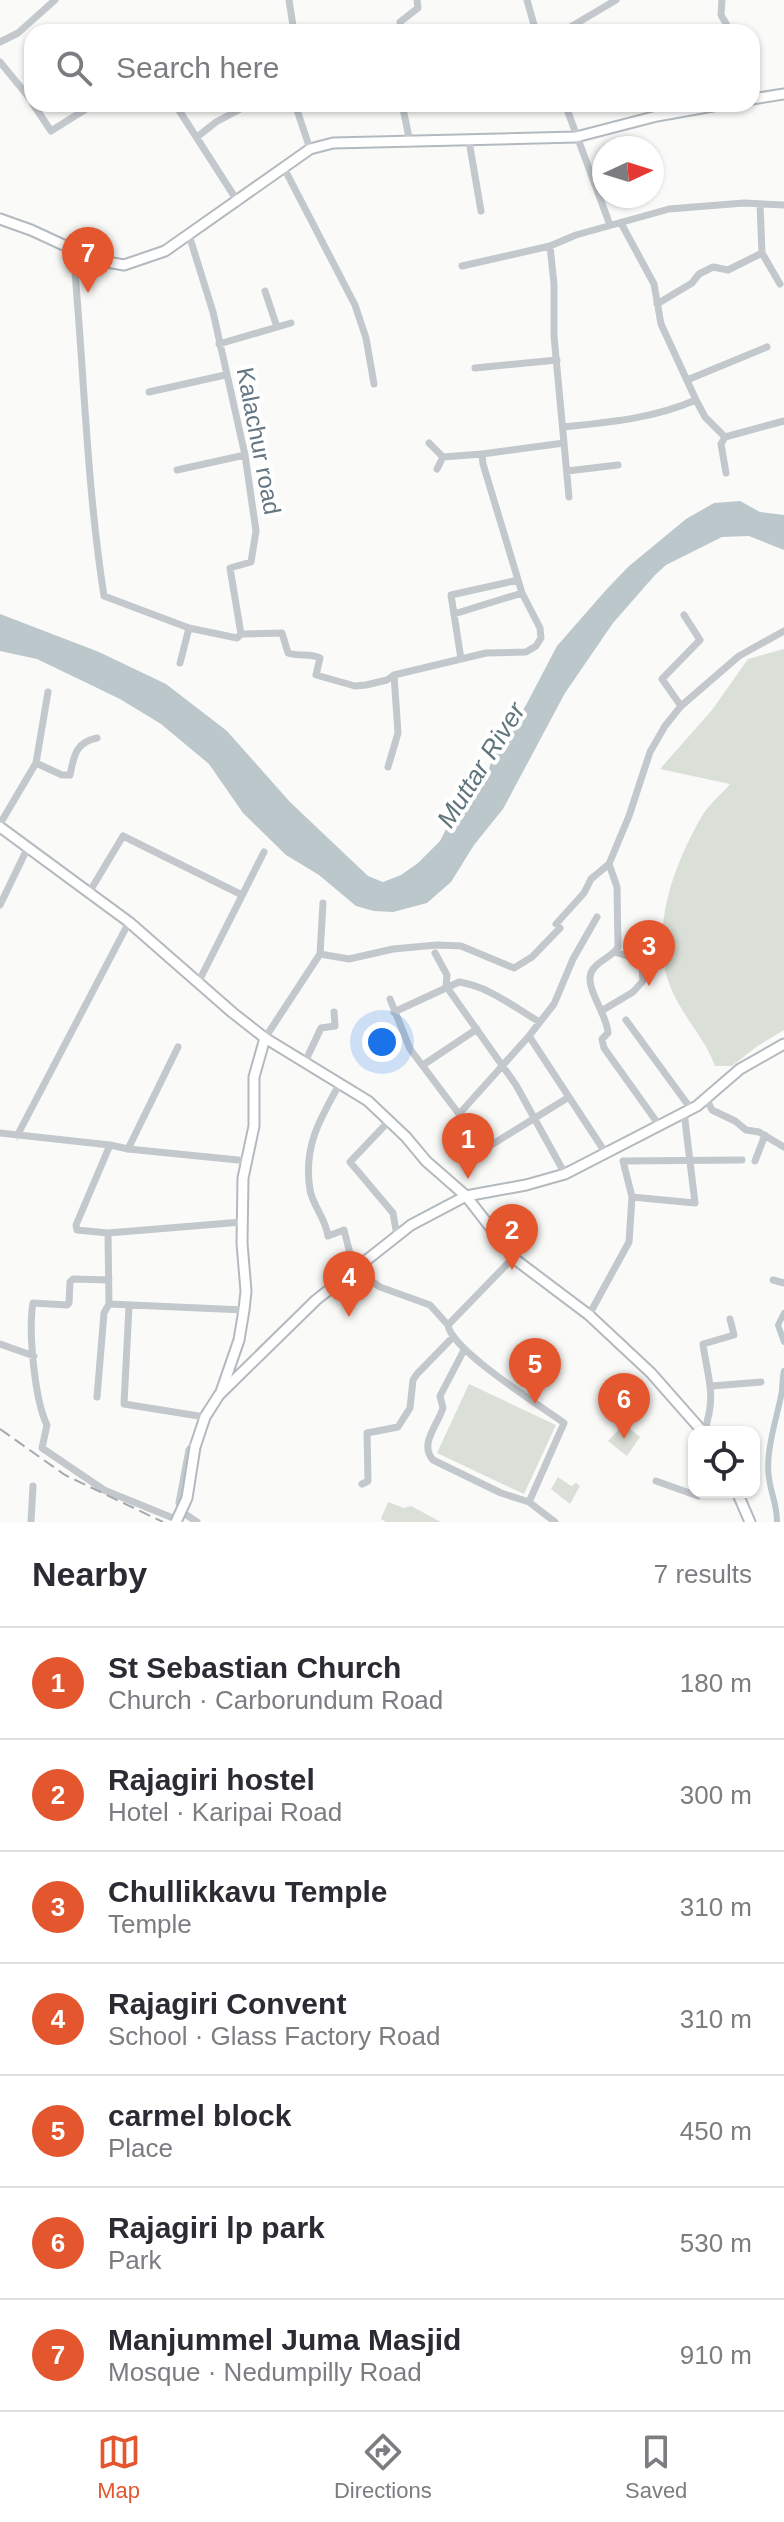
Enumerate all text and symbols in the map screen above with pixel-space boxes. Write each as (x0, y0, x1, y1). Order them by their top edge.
search box (24, 24, 760, 112)
icon: search (52, 46, 96, 90)
text: Search here (116, 51, 279, 84)
north arrow (592, 136, 664, 208)
pin: 7 (62, 227, 114, 293)
street label: Kalachur road (231, 365, 287, 517)
water label: Muttar River (431, 696, 532, 833)
pin: 3 (623, 920, 675, 986)
your location (362, 1022, 402, 1062)
pin: 1 (442, 1113, 494, 1179)
pin: 2 (486, 1204, 538, 1270)
pin: 4 (323, 1251, 375, 1317)
pin: 5 (509, 1338, 561, 1404)
pin: 6 (598, 1373, 650, 1439)
map controls (688, 1426, 760, 1498)
button: locate (688, 1426, 760, 1498)
text: Nearby (32, 1555, 147, 1593)
text: 7 results (654, 1559, 752, 1589)
text: St Sebastian Church (108, 1651, 401, 1684)
text: 1 (51, 1668, 65, 1698)
text: 180 m (680, 1668, 752, 1698)
text: Church · Carborundum Road (108, 1685, 443, 1715)
text: Rajagiri hostel (108, 1763, 315, 1796)
text: 2 (51, 1780, 65, 1810)
text: 300 m (680, 1780, 752, 1810)
text: Hotel · Karipai Road (108, 1797, 342, 1827)
text: Chullikkavu Temple (108, 1875, 388, 1908)
text: 3 (51, 1892, 65, 1922)
text: 310 m (680, 1892, 752, 1922)
text: Temple (108, 1909, 192, 1939)
text: Rajagiri Convent (108, 1987, 346, 2020)
text: 4 (51, 2004, 65, 2034)
text: 310 m (680, 2004, 752, 2034)
text: School · Glass Factory Road (108, 2021, 440, 2051)
text: carmel block (108, 2099, 291, 2132)
text: 5 (51, 2116, 65, 2146)
text: 450 m (680, 2116, 752, 2146)
text: Place (108, 2133, 173, 2163)
text: Rajagiri lp park (108, 2211, 325, 2244)
text: 6 (51, 2228, 65, 2258)
text: 530 m (680, 2228, 752, 2258)
text: Park (108, 2245, 161, 2275)
text: Manjummel Juma Masjid (108, 2323, 461, 2356)
text: 7 (51, 2340, 65, 2370)
text: 910 m (680, 2340, 752, 2370)
text: Mosque · Nedumpilly Road (108, 2357, 422, 2387)
tab: Map (97, 2430, 141, 2504)
tab: Directions (334, 2430, 432, 2504)
tab: Saved (625, 2430, 687, 2504)

